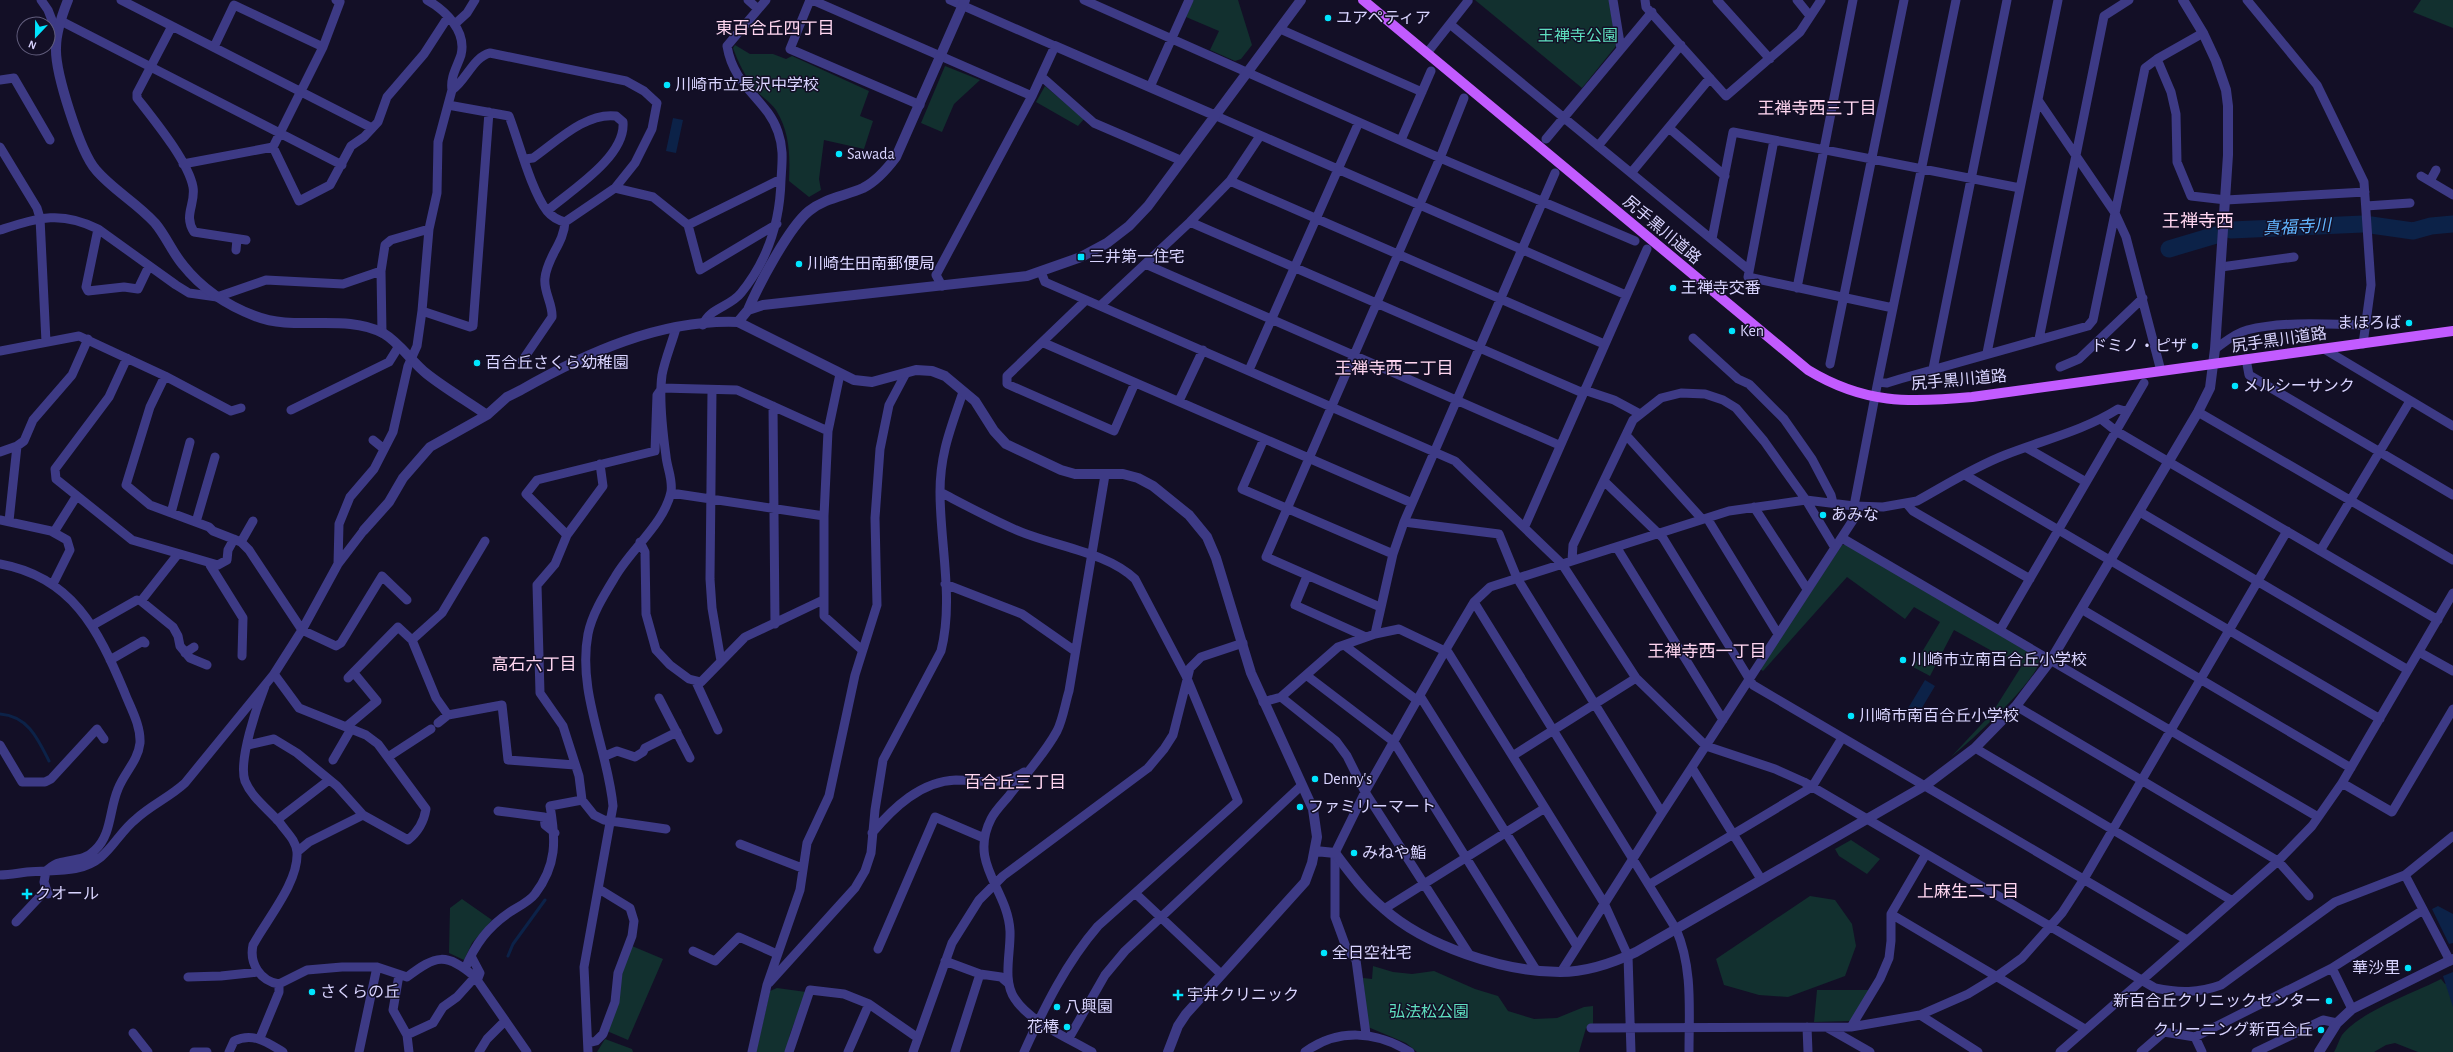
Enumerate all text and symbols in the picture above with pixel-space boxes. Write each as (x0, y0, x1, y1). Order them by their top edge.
place label: ユアペティア (1336, 10, 1431, 26)
marker: ユアペティア (1323, 13, 1333, 23)
north arrow (16, 16, 56, 56)
district label: 東百合丘四丁目 (716, 19, 835, 37)
park label: 王禅寺公園 (1538, 27, 1618, 44)
text: N (27, 38, 38, 51)
place label: 川崎市立長沢中学校 (675, 76, 819, 93)
marker: 川崎市立長沢中学校 (662, 80, 672, 90)
district label: 王禅寺西三丁目 (1758, 100, 1877, 117)
place label: Sawada (847, 146, 895, 162)
marker: Sawada (834, 149, 844, 159)
street label: 尻手黒川道路 (1620, 192, 1705, 267)
district label: 王禅寺西 (2162, 212, 2234, 231)
water label: 真福寺川 (2263, 216, 2333, 237)
place label: 三井第一住宅 (1089, 248, 1185, 265)
marker: 三井第一住宅 (1076, 252, 1086, 262)
place label: 川崎生田南郵便局 (807, 255, 935, 272)
marker: 川崎生田南郵便局 (794, 259, 804, 269)
place label: 王禅寺交番 (1681, 279, 1761, 296)
marker: 王禅寺交番 (1668, 283, 1678, 293)
place label: まほろば (2337, 314, 2401, 331)
marker: まほろば (2404, 318, 2414, 328)
place label: Ken (1740, 323, 1764, 339)
street label: 尻手黒川道路 (2230, 324, 2328, 355)
marker: Ken (1727, 326, 1737, 336)
place label: ドミノ・ピザ (2091, 338, 2187, 354)
marker: ドミノ・ピザ (2190, 341, 2200, 351)
place label: 百合丘さくら幼稚園 (485, 354, 629, 371)
marker: 百合丘さくら幼稚園 (472, 358, 482, 368)
district label: 王禅寺西二丁目 (1335, 360, 1454, 377)
street label: 尻手黒川道路 (1910, 367, 2008, 392)
place label: メルシーサンク (2243, 378, 2355, 394)
marker: メルシーサンク (2230, 381, 2240, 391)
place label: あみな (1831, 506, 1879, 523)
marker: あみな (1818, 510, 1828, 520)
district label: 王禅寺西一丁目 (1648, 643, 1767, 660)
place label: 川崎市立南百合丘小学校 (1911, 651, 2087, 668)
marker: 川崎市立南百合丘小学校 (1898, 655, 1908, 665)
district label: 高石六丁目 (492, 656, 577, 673)
place label: 川崎市南百合丘小学校 (1859, 707, 2019, 724)
marker: 川崎市南百合丘小学校 (1846, 711, 1856, 721)
place label: Denny's (1323, 771, 1372, 788)
district label: 百合丘三丁目 (964, 773, 1066, 791)
marker: Denny's (1310, 774, 1320, 784)
place label: ファミリーマート (1308, 799, 1436, 815)
marker: ファミリーマート (1295, 802, 1305, 812)
place label: みねや鮨 (1362, 844, 1426, 861)
marker: みねや鮨 (1349, 848, 1359, 858)
district label: 上麻生二丁目 (1917, 883, 2019, 900)
place label: クオール (35, 886, 99, 902)
marker: クオール (22, 889, 32, 899)
place label: 全日空社宅 (1332, 945, 1412, 961)
marker: 全日空社宅 (1319, 948, 1329, 958)
place label: 華沙里 (2352, 960, 2400, 976)
marker: 華沙里 (2403, 963, 2413, 973)
place label: さくらの丘 (320, 983, 400, 1000)
place label: 宇井クリニック (1187, 986, 1299, 1003)
marker: さくらの丘 (307, 987, 317, 997)
marker: 宇井クリニック (1172, 989, 1184, 1001)
place label: 新百合丘クリニックセンター (2113, 992, 2321, 1009)
marker: 新百合丘クリニックセンター (2324, 996, 2334, 1006)
place label: 八興園 (1065, 998, 1113, 1015)
marker: 八興園 (1052, 1002, 1062, 1012)
park label: 弘法松公園 (1389, 1003, 1469, 1020)
place label: 花椿 (1027, 1019, 1059, 1035)
place label: クリーニング新百合丘 (2153, 1021, 2313, 1038)
marker: 花椿 (1062, 1022, 1072, 1032)
marker: クリーニング新百合丘 (2316, 1025, 2326, 1035)

